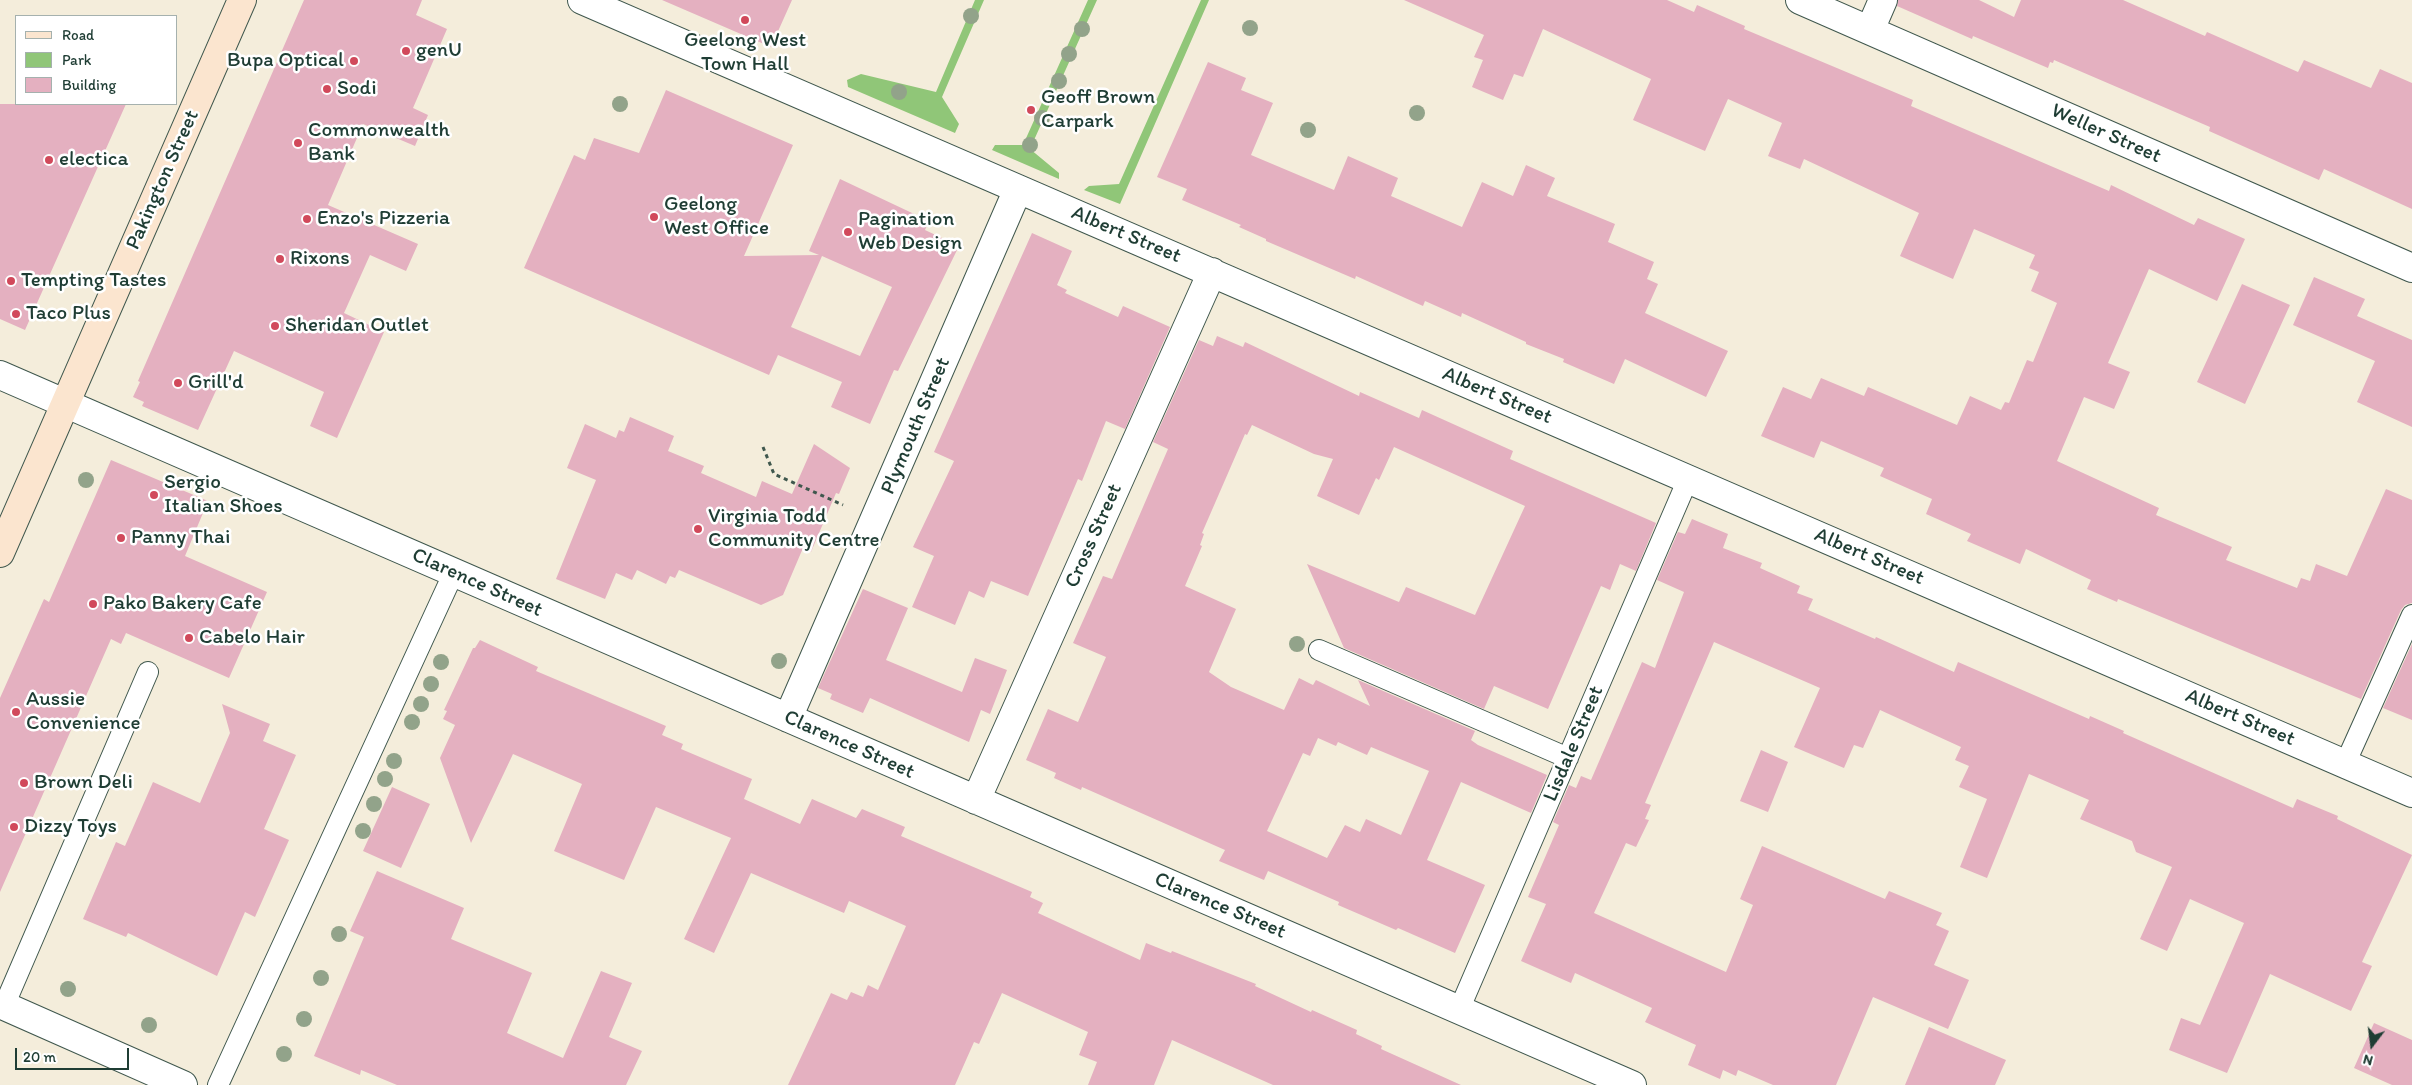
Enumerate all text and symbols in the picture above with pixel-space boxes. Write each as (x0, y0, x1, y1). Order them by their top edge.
marker: Geelong West Town Hall (739, 14, 751, 26)
legend (15, 15, 178, 105)
text: Road (62, 26, 94, 44)
place label: Geelong West Town Hall (684, 28, 806, 78)
place label: genU (416, 38, 462, 64)
marker: genU (400, 45, 412, 57)
place label: Bupa Optical (227, 48, 344, 74)
text: Park (62, 51, 92, 69)
marker: Bupa Optical (348, 55, 360, 67)
text: Building (62, 76, 116, 94)
place label: Sodi (337, 76, 377, 102)
marker: Sodi (321, 83, 333, 95)
place label: Geoff Brown Carpark (1041, 85, 1155, 135)
street label: Weller Street (2047, 99, 2165, 169)
marker: Geoff Brown Carpark (1025, 104, 1037, 116)
street label: Pakington Street (121, 106, 205, 254)
place label: Commonwealth Bank (308, 118, 450, 168)
marker: Commonwealth Bank (292, 137, 304, 149)
place label: electica (59, 147, 129, 173)
marker: electica (43, 154, 55, 166)
place label: Geelong West Office (664, 192, 769, 242)
street label: Albert Street (1067, 201, 1185, 269)
place label: Enzo's Pizzeria (317, 206, 450, 232)
place label: Pagination Web Design (858, 207, 962, 257)
marker: Geelong West Office (648, 211, 660, 223)
marker: Enzo's Pizzeria (301, 213, 313, 225)
marker: Pagination Web Design (842, 226, 854, 238)
place label: Rixons (290, 246, 350, 272)
marker: Rixons (274, 253, 286, 265)
place label: Tempting Tastes (21, 268, 167, 294)
marker: Tempting Tastes (5, 275, 17, 287)
place label: Taco Plus (26, 301, 111, 327)
marker: Taco Plus (10, 308, 22, 320)
place label: Sheridan Outlet (285, 313, 429, 339)
marker: Sheridan Outlet (269, 320, 281, 332)
street label: Plymouth Street (876, 354, 956, 498)
street label: Albert Street (1438, 362, 1556, 430)
place label: Grill'd (188, 370, 244, 396)
marker: Grill'd (172, 377, 184, 389)
place label: Sergio Italian Shoes (164, 470, 283, 520)
street label: Cross Street (1060, 480, 1128, 592)
marker: Sergio Italian Shoes (148, 489, 160, 501)
place label: Virginia Todd Community Centre (708, 504, 880, 554)
marker: Virginia Todd Community Centre (692, 523, 704, 535)
street label: Albert Street (1810, 523, 1928, 591)
place label: Panny Thai (131, 525, 230, 551)
marker: Panny Thai (115, 532, 127, 544)
street label: Clarence Street (408, 543, 546, 623)
place label: Pako Bakery Cafe (103, 591, 262, 617)
marker: Pako Bakery Cafe (87, 598, 99, 610)
place label: Cabelo Hair (199, 625, 305, 651)
marker: Cabelo Hair (183, 632, 195, 644)
street label: Lisdale Street (1538, 682, 1610, 806)
street label: Albert Street (2181, 684, 2299, 752)
place label: Aussie Convenience (26, 687, 140, 737)
street label: Clarence Street (780, 705, 918, 785)
marker: Aussie Convenience (10, 706, 22, 718)
place label: Brown Deli (34, 770, 133, 796)
marker: Brown Deli (18, 777, 30, 789)
place label: Dizzy Toys (24, 814, 117, 840)
marker: Dizzy Toys (8, 821, 20, 833)
street label: Clarence Street (1150, 867, 1290, 945)
north arrow (2347, 1020, 2397, 1070)
scale bar (18, 1038, 131, 1070)
text: 20 m (23, 1048, 56, 1066)
text: N (2361, 1051, 2375, 1069)

